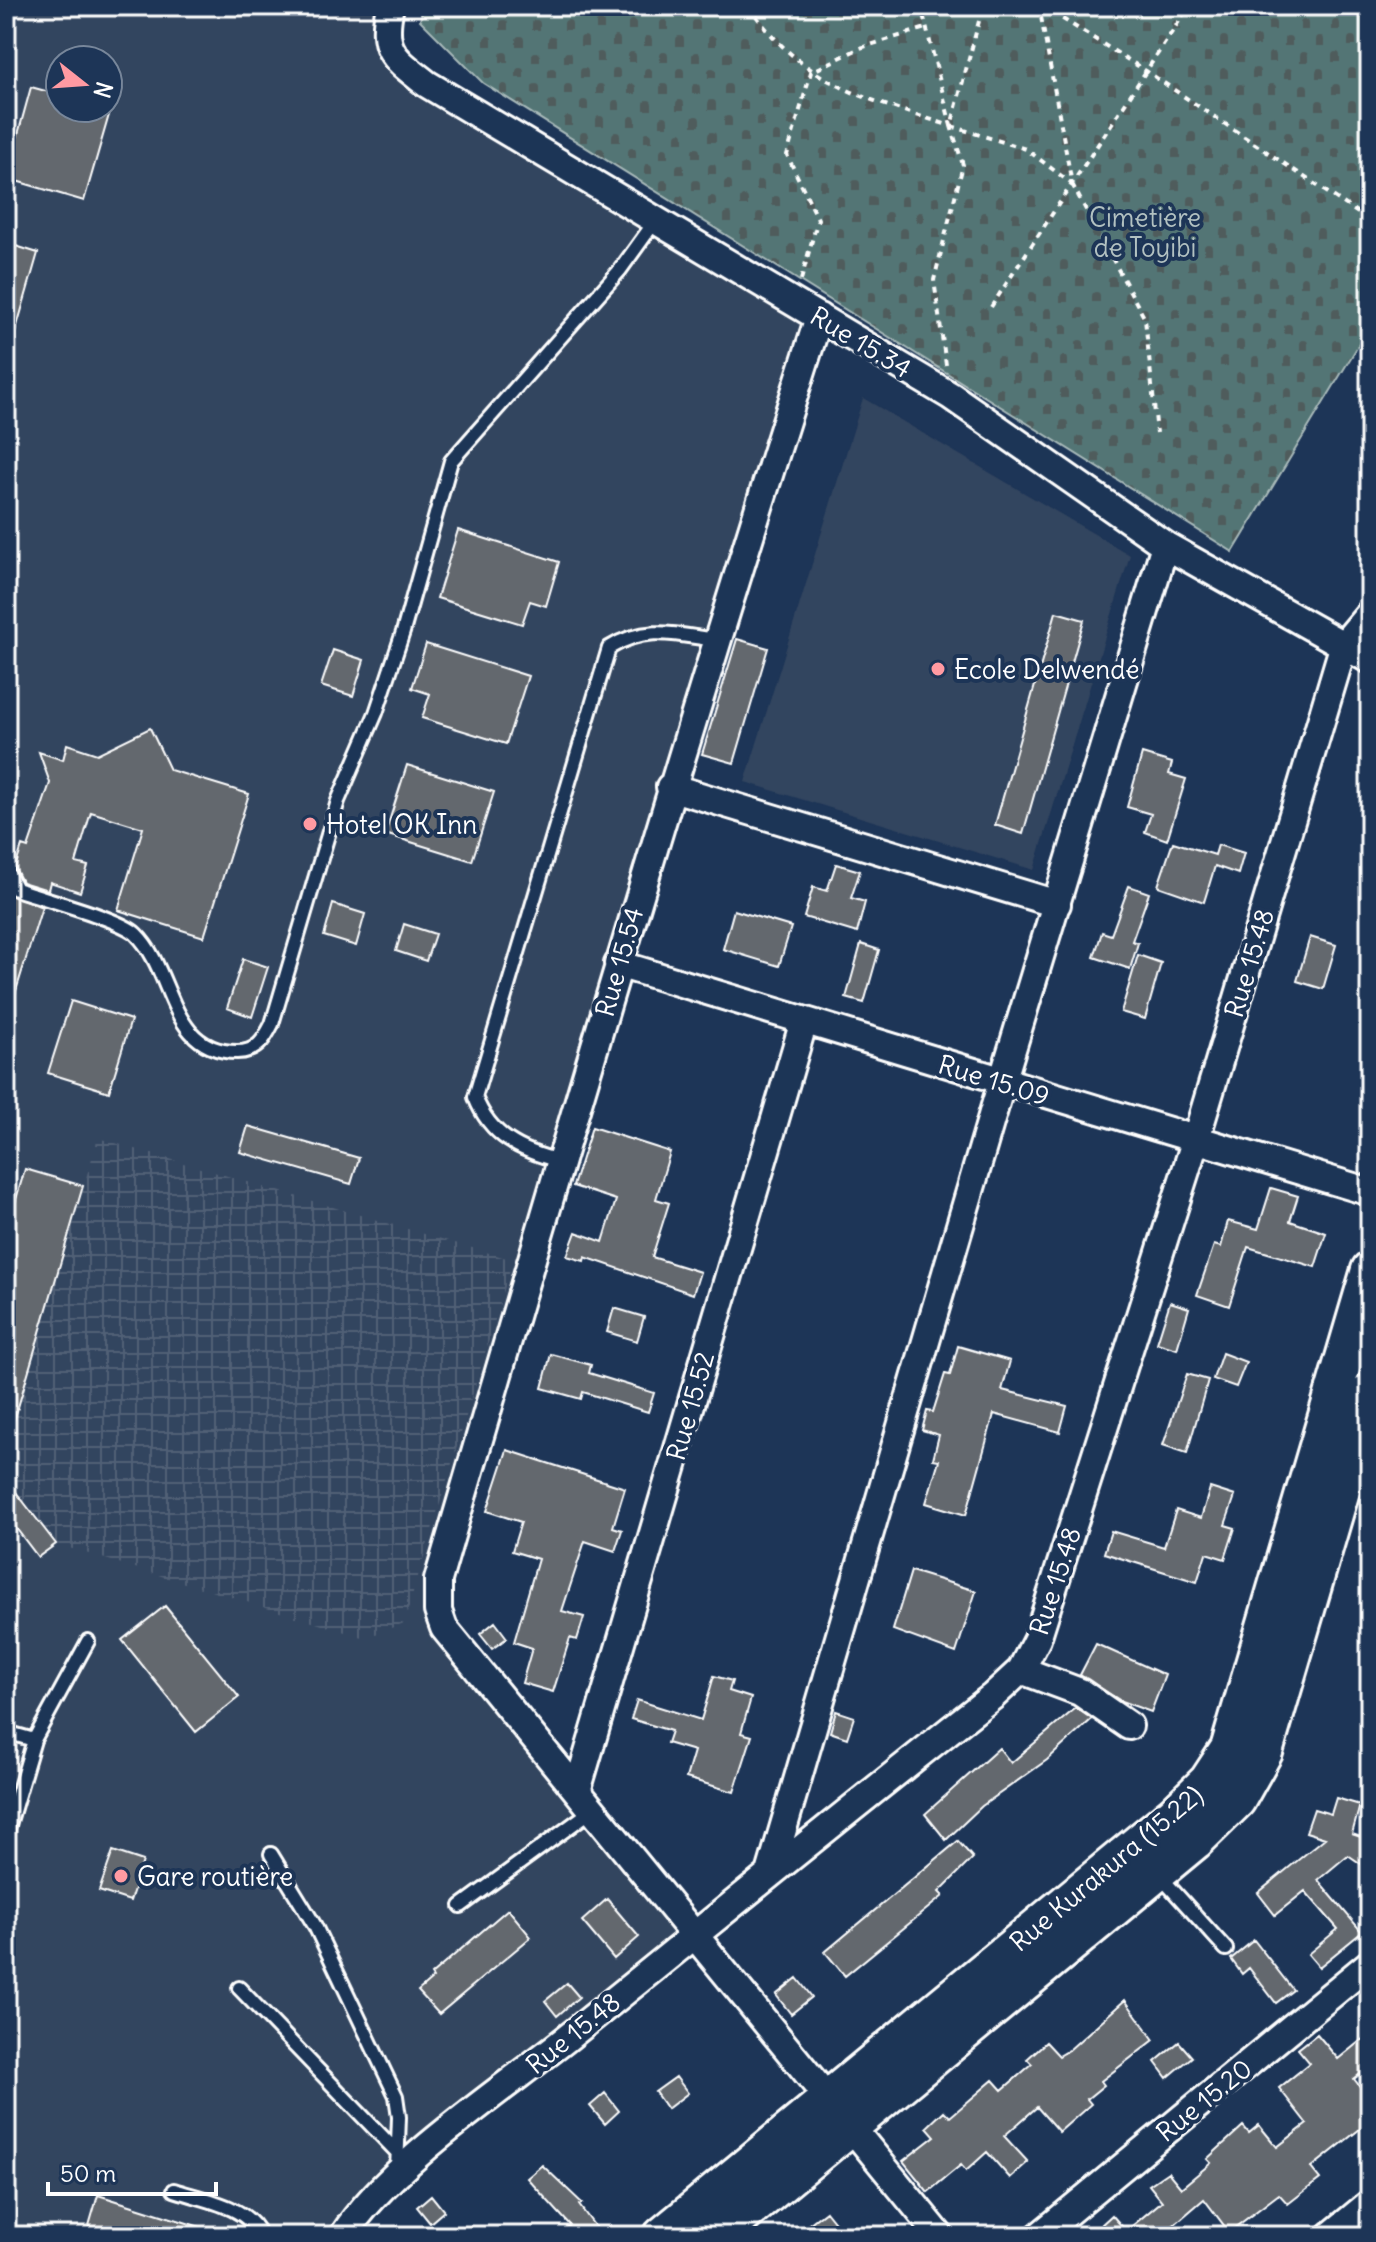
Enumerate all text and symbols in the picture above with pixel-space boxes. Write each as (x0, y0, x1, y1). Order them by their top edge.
north arrow (44, 44, 124, 124)
text: N (88, 78, 119, 101)
park label: Cimetière de Toyibi (1089, 201, 1201, 264)
street label: Rue 15.34 (804, 299, 918, 385)
place label: Ecole Delwendé (954, 653, 1139, 686)
marker: Ecole Delwendé (929, 660, 947, 678)
place label: Hotel OK Inn (326, 808, 477, 841)
marker: Hotel OK Inn (301, 815, 319, 833)
street label: Rue 15.54 (588, 903, 650, 1021)
street label: Rue 15.48 (1217, 905, 1281, 1021)
street label: Rue 15.09 (934, 1048, 1054, 1112)
street label: Rue 15.52 (659, 1348, 721, 1464)
street label: Rue 15.48 (1022, 1523, 1088, 1639)
street label: Rue Kurakura (15.22) (1003, 1778, 1209, 1958)
place label: Gare routière (137, 1860, 293, 1893)
marker: Gare routière (112, 1867, 130, 1885)
street label: Rue 15.48 (519, 1985, 627, 2081)
street label: Rue 15.20 (1149, 2051, 1259, 2149)
scale bar (48, 2146, 216, 2196)
text: 50 m (60, 2158, 116, 2188)

